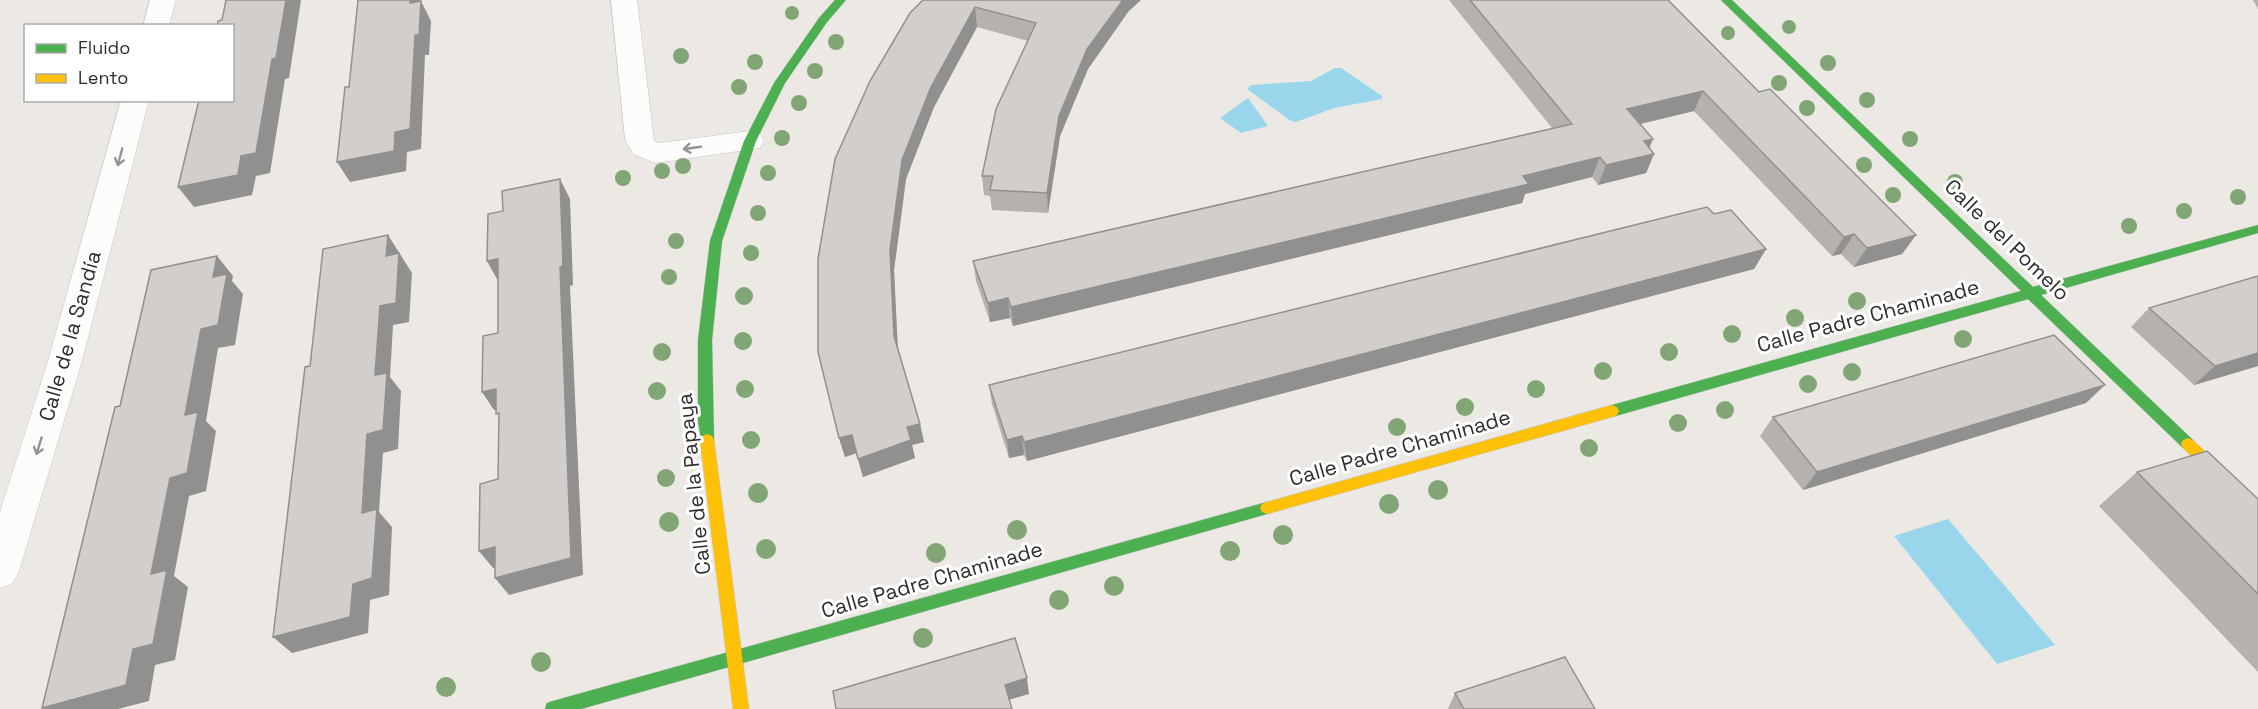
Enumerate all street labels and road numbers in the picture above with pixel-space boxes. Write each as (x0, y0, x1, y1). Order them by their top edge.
street label: Calle del Pomelo (1939, 173, 2076, 306)
street label: Calle de la Sandía (32, 247, 107, 424)
street label: Calle Padre Chaminade (1754, 273, 1982, 358)
street label: Calle de la Papaya (671, 392, 716, 576)
street label: Calle Padre Chaminade (1286, 403, 1514, 492)
street label: Calle Padre Chaminade (818, 535, 1046, 624)

